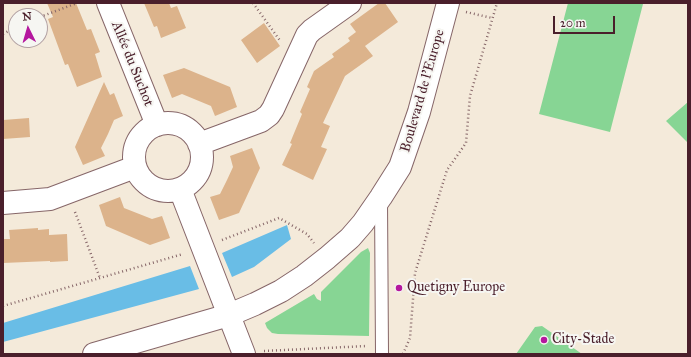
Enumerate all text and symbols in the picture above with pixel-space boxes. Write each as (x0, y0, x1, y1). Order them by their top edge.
north arrow (8, 8, 48, 48)
scale bar (555, 8, 617, 34)
text: N (22, 10, 32, 23)
text: 20 m (560, 16, 586, 30)
street label: Allée du Suchot (107, 19, 157, 109)
street label: Boulevard de l'Europe (397, 28, 449, 154)
place label: Quetigny Europe (407, 280, 505, 296)
marker: Quetigny Europe (394, 283, 404, 293)
place label: City-Stade (552, 332, 614, 348)
marker: City-Stade (539, 335, 549, 345)

